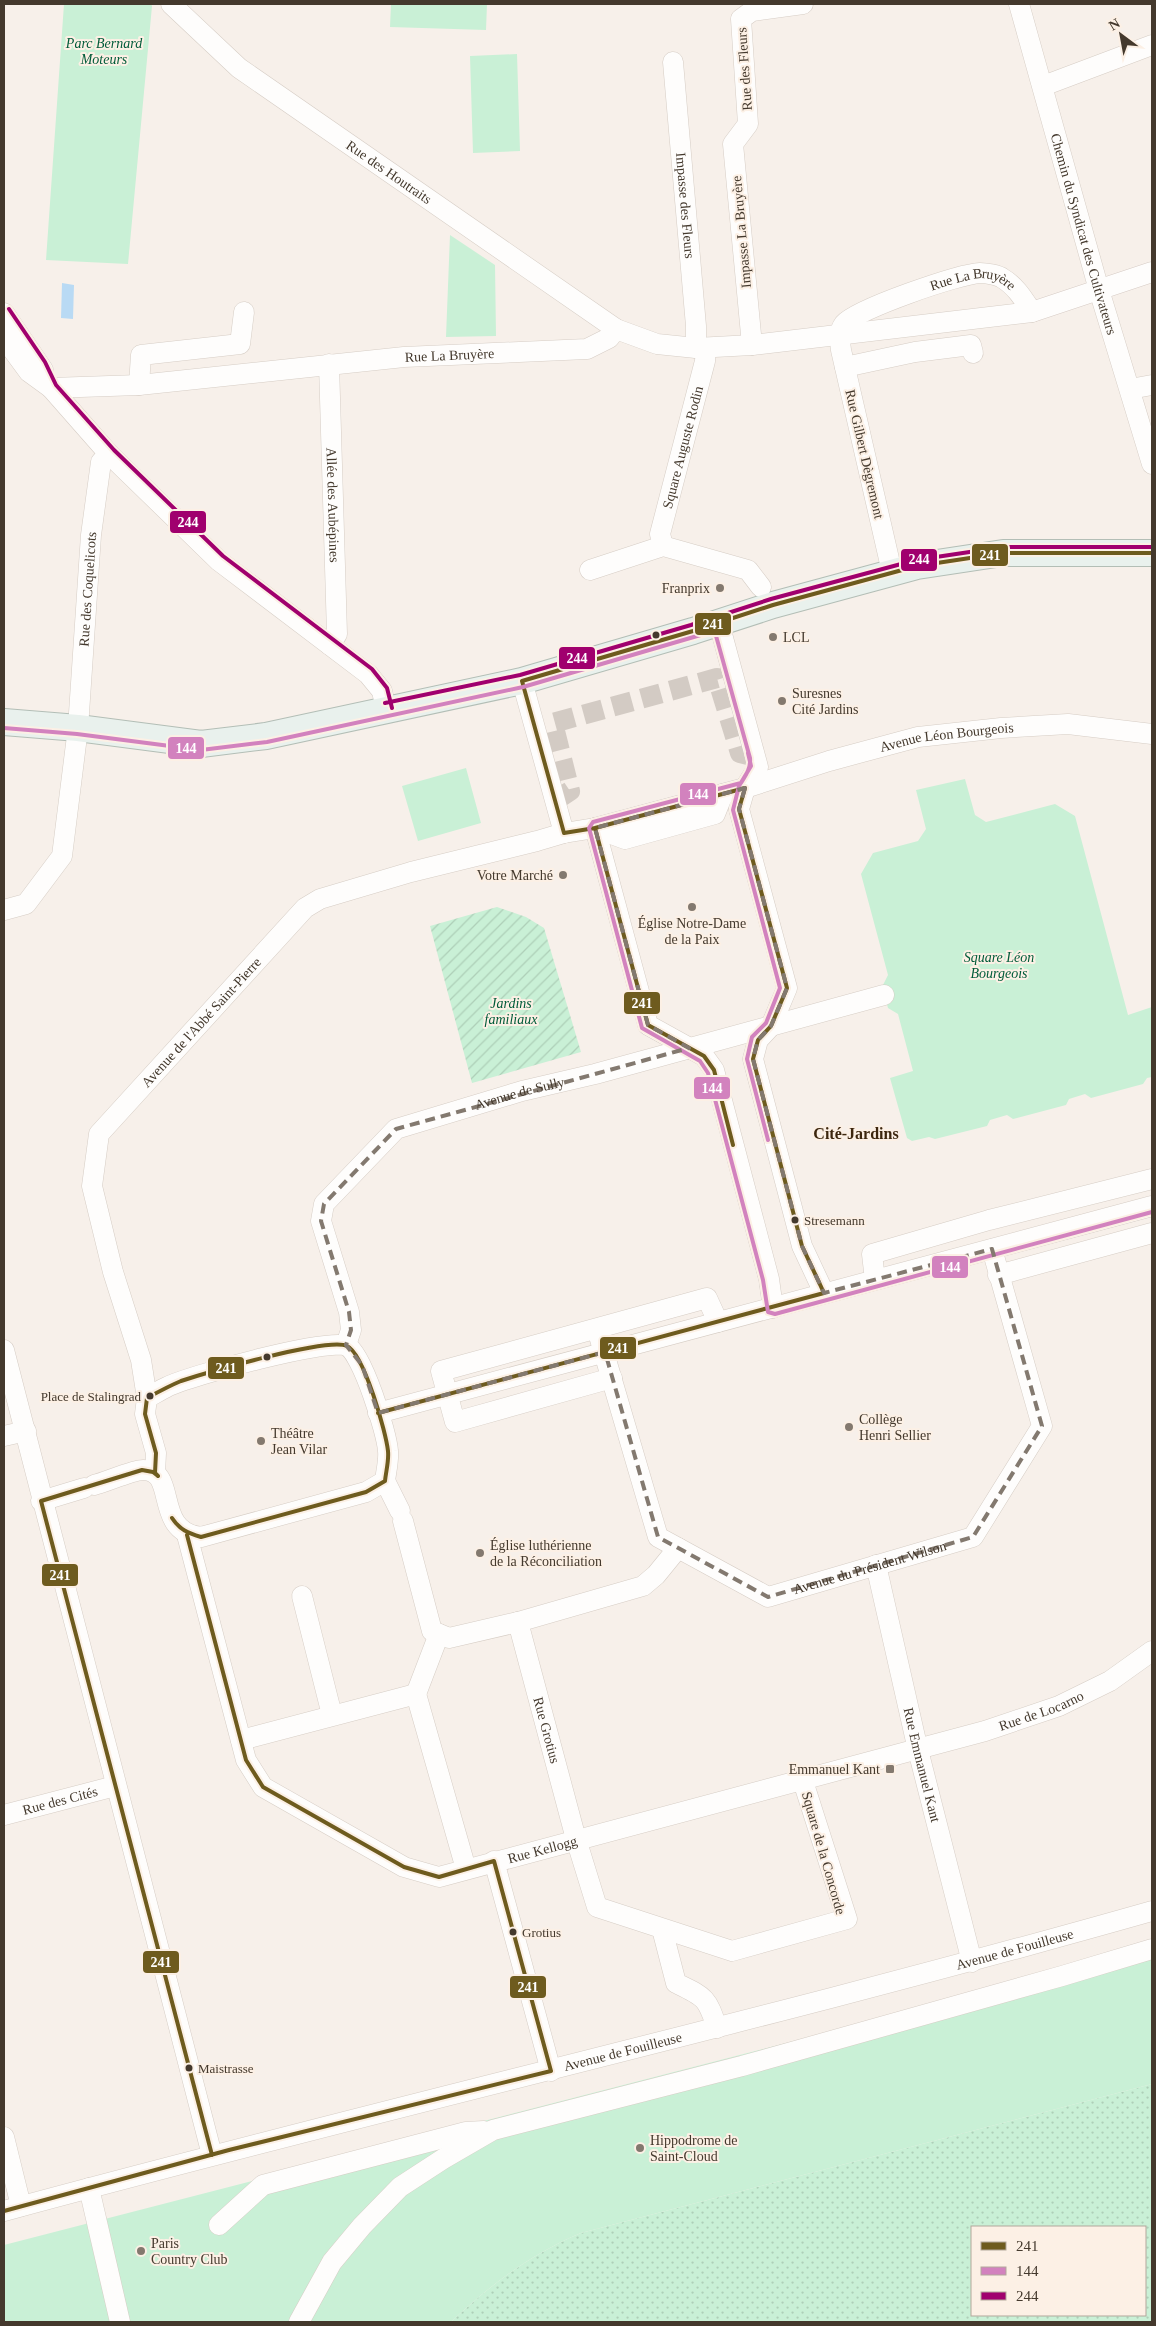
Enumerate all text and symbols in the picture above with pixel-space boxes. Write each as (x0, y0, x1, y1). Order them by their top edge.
north arrow (1096, 10, 1146, 60)
text: N (1106, 15, 1123, 33)
street label: Rue des Fleurs (734, 27, 755, 111)
park label: Parc Bernard Moteurs (65, 36, 143, 67)
street label: Chemin du Syndicat des Cultivateurs (1048, 132, 1119, 337)
street label: Rue des Houtraits (343, 138, 434, 207)
street label: Impasse des Fleurs (673, 152, 697, 259)
street label: Impasse La Bruyère (729, 175, 754, 289)
street label: Rue La Bruyère (928, 266, 1019, 294)
street label: Rue La Bruyère (404, 346, 494, 365)
street label: Square Auguste Rodin (660, 384, 706, 510)
street label: Rue Gilbert Dègremont (842, 388, 887, 520)
street label: Allée des Aubépines (323, 447, 342, 563)
line badge: 244 (169, 510, 207, 534)
text: 244 (178, 515, 199, 530)
street label: Rue des Coquelicots (77, 531, 99, 647)
line badge: 241 (971, 543, 1009, 567)
line badge: 244 (900, 548, 938, 572)
text: 241 (980, 548, 1001, 563)
text: 244 (909, 552, 930, 567)
place label: Franprix (662, 581, 710, 596)
marker: Franprix (714, 582, 726, 594)
line badge: 241 (694, 612, 732, 636)
text: 241 (703, 617, 724, 632)
unlabelled marker (651, 630, 661, 640)
place label: LCL (783, 630, 809, 645)
marker: LCL (767, 631, 779, 643)
line badge: 244 (558, 646, 596, 670)
text: 244 (567, 651, 588, 666)
place label: Suresnes Cité Jardins (792, 686, 859, 717)
marker: Suresnes Cité Jardins (776, 695, 788, 707)
street label: Avenue Léon Bourgeois (878, 720, 1014, 755)
line badge: 144 (167, 736, 205, 760)
text: 144 (176, 741, 197, 756)
line badge: 144 (679, 782, 717, 806)
text: 144 (688, 787, 709, 802)
place label: Votre Marché (477, 868, 553, 883)
marker: Votre Marché (557, 869, 569, 881)
marker: Église Notre-Dame de la Paix (686, 901, 698, 913)
place label: Église Notre-Dame de la Paix (638, 915, 746, 947)
park label: Square Léon Bourgeois (964, 950, 1034, 981)
street label: Avenue de l'Abbé Saint-Pierre (139, 955, 264, 1090)
line badge: 241 (623, 991, 661, 1015)
park label: Jardins familiaux (485, 996, 538, 1027)
text: 241 (632, 996, 653, 1011)
street label: Avenue de Sully (473, 1074, 566, 1113)
line badge: 144 (693, 1076, 731, 1100)
text: 144 (702, 1081, 723, 1096)
district label: Cité-Jardins (813, 1125, 899, 1142)
place label: Stresemann (804, 1213, 865, 1228)
marker: Stresemann (790, 1215, 800, 1225)
line badge: 144 (931, 1255, 969, 1279)
text: 144 (940, 1260, 961, 1275)
line badge: 241 (599, 1336, 637, 1360)
text: 241 (608, 1341, 629, 1356)
unlabelled marker (262, 1352, 272, 1362)
line badge: 241 (207, 1356, 245, 1380)
text: 241 (216, 1361, 237, 1376)
place label: Place de Stalingrad (41, 1389, 141, 1404)
marker: Place de Stalingrad (145, 1391, 155, 1401)
place label: Collège Henri Sellier (859, 1412, 931, 1443)
marker: Collège Henri Sellier (843, 1421, 855, 1433)
place label: Théâtre Jean Vilar (271, 1426, 327, 1457)
marker: Théâtre Jean Vilar (255, 1435, 267, 1447)
place label: Église luthérienne de la Réconciliation (490, 1537, 602, 1569)
street label: Avenue du Président Wilson (792, 1538, 948, 1597)
marker: Église luthérienne de la Réconciliation (474, 1547, 486, 1559)
line badge: 241 (41, 1563, 79, 1587)
text: 241 (50, 1568, 71, 1583)
street label: Rue de Locarno (997, 1688, 1086, 1734)
street label: Rue Grotius (530, 1696, 562, 1765)
street label: Rue Emmanuel Kant (901, 1706, 943, 1824)
place label: Emmanuel Kant (789, 1762, 880, 1777)
marker: Emmanuel Kant (884, 1763, 896, 1775)
street label: Rue des Cités (21, 1784, 99, 1818)
street label: Square de la Concorde (799, 1790, 848, 1916)
street label: Rue Kellogg (506, 1833, 579, 1866)
place label: Grotius (522, 1925, 561, 1940)
street label: Avenue de Fouilleuse (954, 1926, 1075, 1973)
marker: Grotius (508, 1927, 518, 1937)
line badge: 241 (142, 1950, 180, 1974)
text: 241 (151, 1955, 172, 1970)
line badge: 241 (509, 1975, 547, 1999)
text: 241 (518, 1980, 539, 1995)
street label: Avenue de Fouilleuse (562, 2030, 683, 2074)
place label: Maistrasse (198, 2061, 254, 2076)
marker: Maistrasse (184, 2063, 194, 2073)
place label: Hippodrome de Saint-Cloud (650, 2133, 737, 2164)
marker: Hippodrome de Saint-Cloud (634, 2142, 646, 2154)
legend (971, 2226, 1146, 2316)
place label: Paris Country Club (151, 2236, 228, 2267)
text: 241 (1016, 2238, 1039, 2254)
marker: Paris Country Club (135, 2245, 147, 2257)
text: 144 (1016, 2263, 1039, 2279)
text: 244 (1016, 2288, 1039, 2304)

